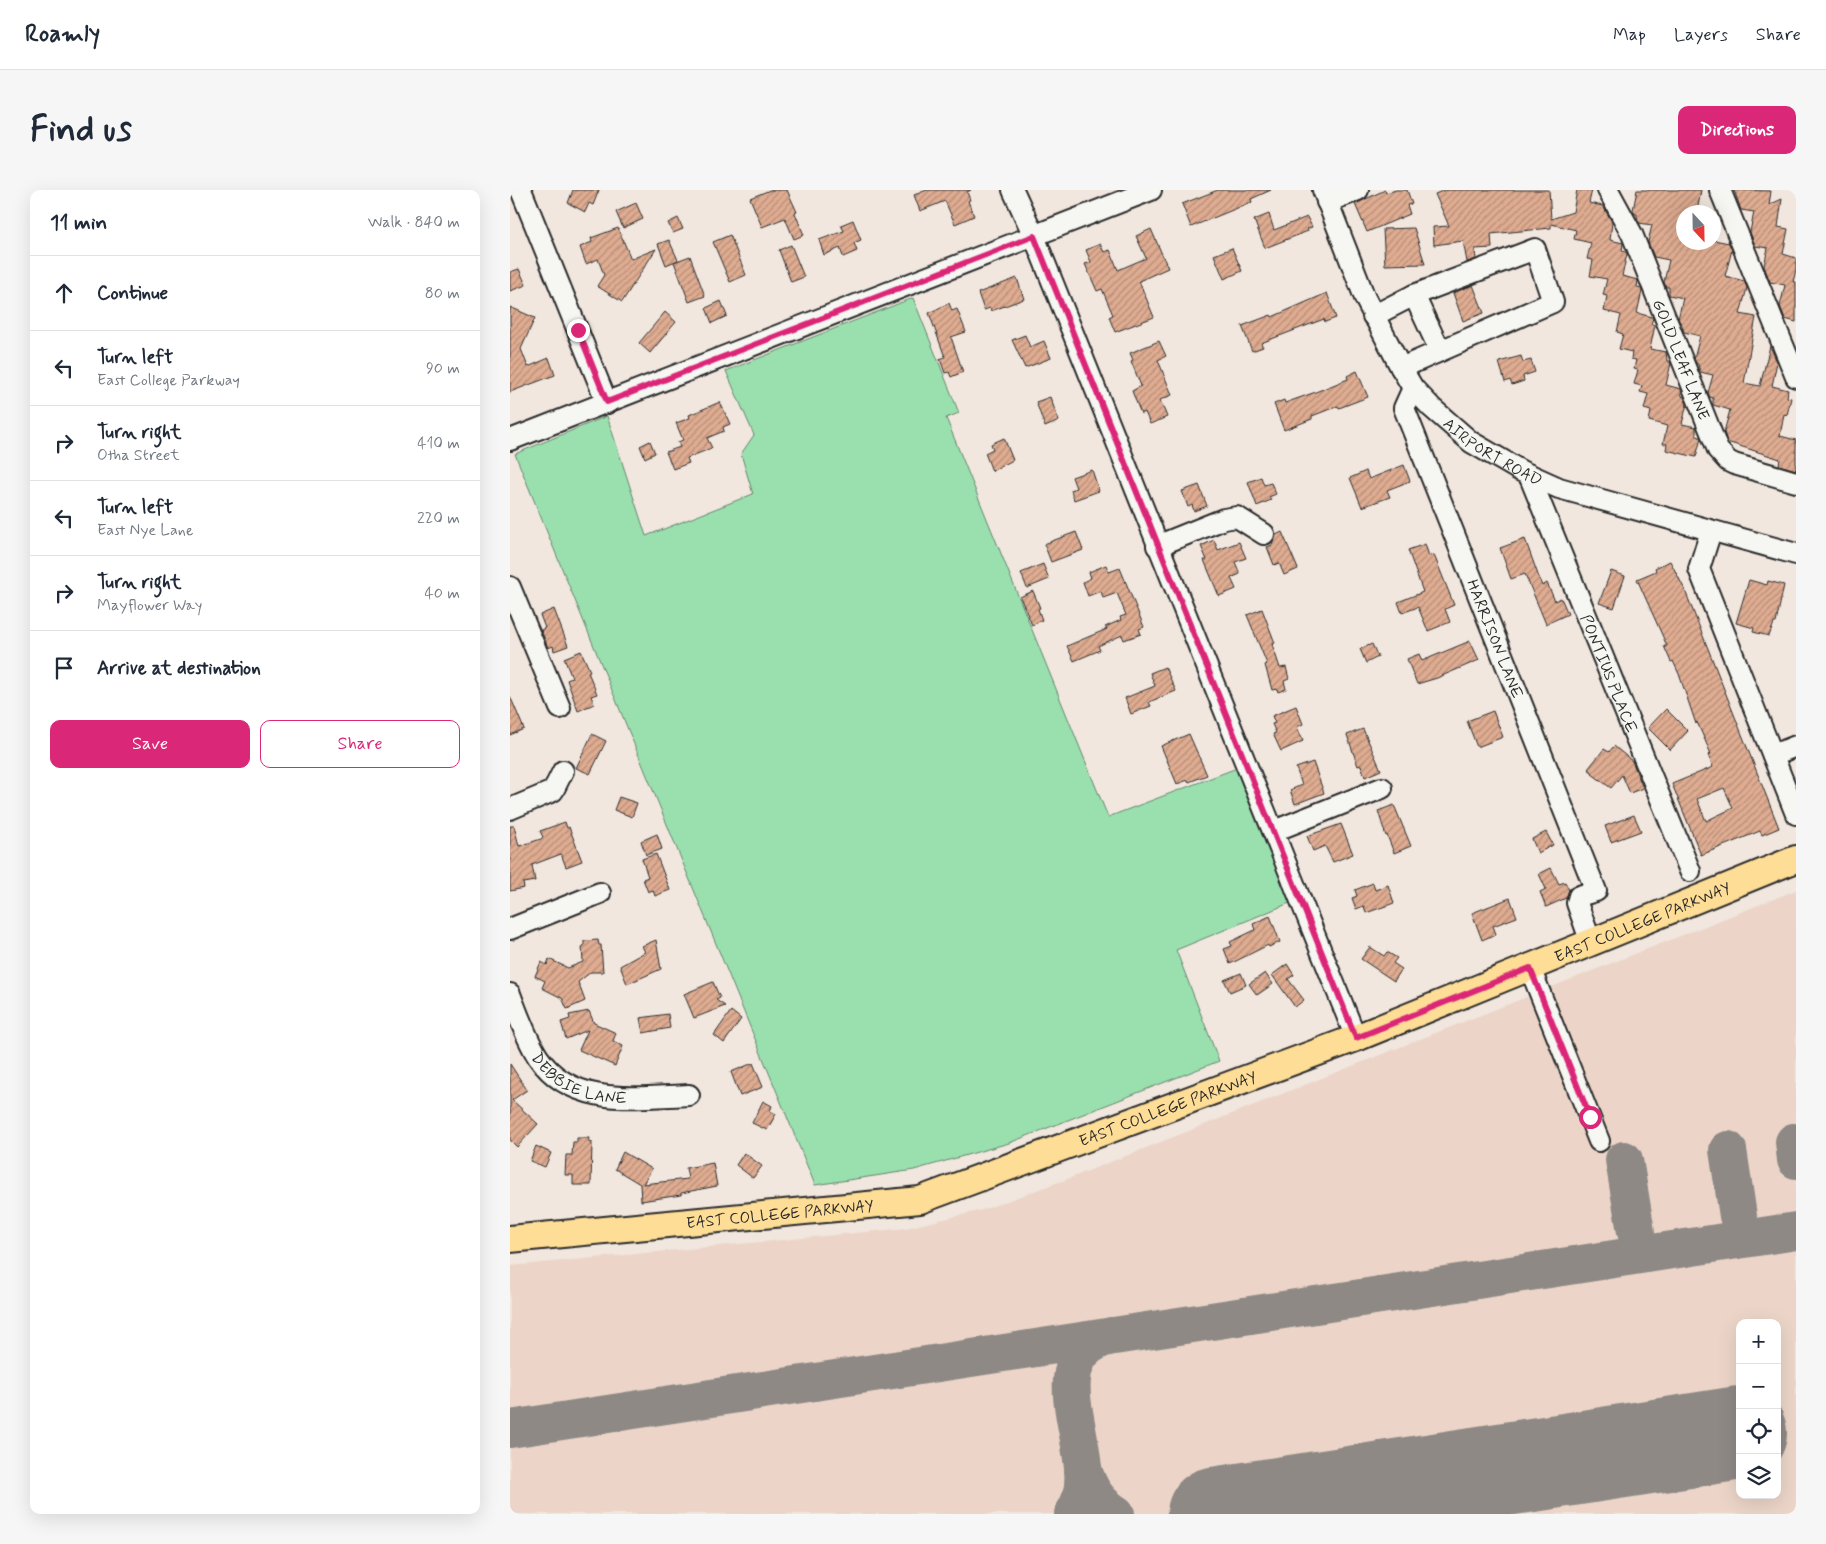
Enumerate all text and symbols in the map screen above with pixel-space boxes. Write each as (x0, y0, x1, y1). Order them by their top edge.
text: Roamly (25, 19, 100, 50)
text: Map (1613, 23, 1646, 47)
text: Layers (1674, 23, 1728, 47)
text: Share (1756, 23, 1801, 47)
button: Directions (1678, 106, 1796, 154)
text: Find us (30, 107, 132, 153)
north arrow (1676, 205, 1721, 250)
text: 11 min (50, 209, 107, 237)
text: Walk · 840 m (368, 212, 460, 233)
icon: ahead (50, 279, 78, 307)
text: Continue (97, 281, 168, 306)
text: 80 m (425, 283, 460, 304)
street label: GOLD LEAF LANE (1647, 296, 1714, 423)
route end (567, 319, 590, 342)
text: Turn left (97, 345, 173, 370)
icon: left (50, 354, 78, 382)
text: 90 m (426, 358, 460, 379)
text: East College Parkway (97, 370, 240, 391)
street label: AIRPORT ROAD (1438, 414, 1545, 491)
text: Turn right (97, 420, 181, 445)
icon: right (50, 429, 78, 457)
text: 410 m (417, 433, 460, 454)
text: Otha Street (97, 445, 180, 466)
text: Turn left (97, 495, 173, 520)
icon: left (50, 504, 78, 532)
text: 220 m (417, 508, 460, 529)
text: East Nye Lane (97, 520, 193, 541)
text: Turn right (97, 570, 181, 595)
street label: HARRISON LANE (1461, 577, 1527, 702)
icon: right (50, 579, 78, 607)
text: 40 m (424, 583, 460, 604)
text: Mayflower Way (97, 595, 202, 616)
street label: PONTIUS PLACE (1575, 612, 1642, 736)
icon: arrive (50, 654, 78, 682)
text: Arrive at destination (97, 656, 261, 681)
button: Save (50, 720, 250, 768)
button: Share (260, 720, 460, 768)
street label: EAST COLLEGE PARKWAY (1552, 878, 1734, 968)
street label: DEBBIE LANE (526, 1049, 627, 1109)
street label: EAST COLLEGE PARKWAY (1076, 1067, 1260, 1152)
route start (1579, 1106, 1602, 1129)
street label: EAST COLLEGE PARKWAY (685, 1195, 875, 1234)
map controls (1736, 1319, 1781, 1499)
button: + (1736, 1319, 1781, 1364)
button: − (1736, 1364, 1781, 1409)
button: locate (1736, 1409, 1781, 1454)
button: layers (1736, 1454, 1781, 1499)

